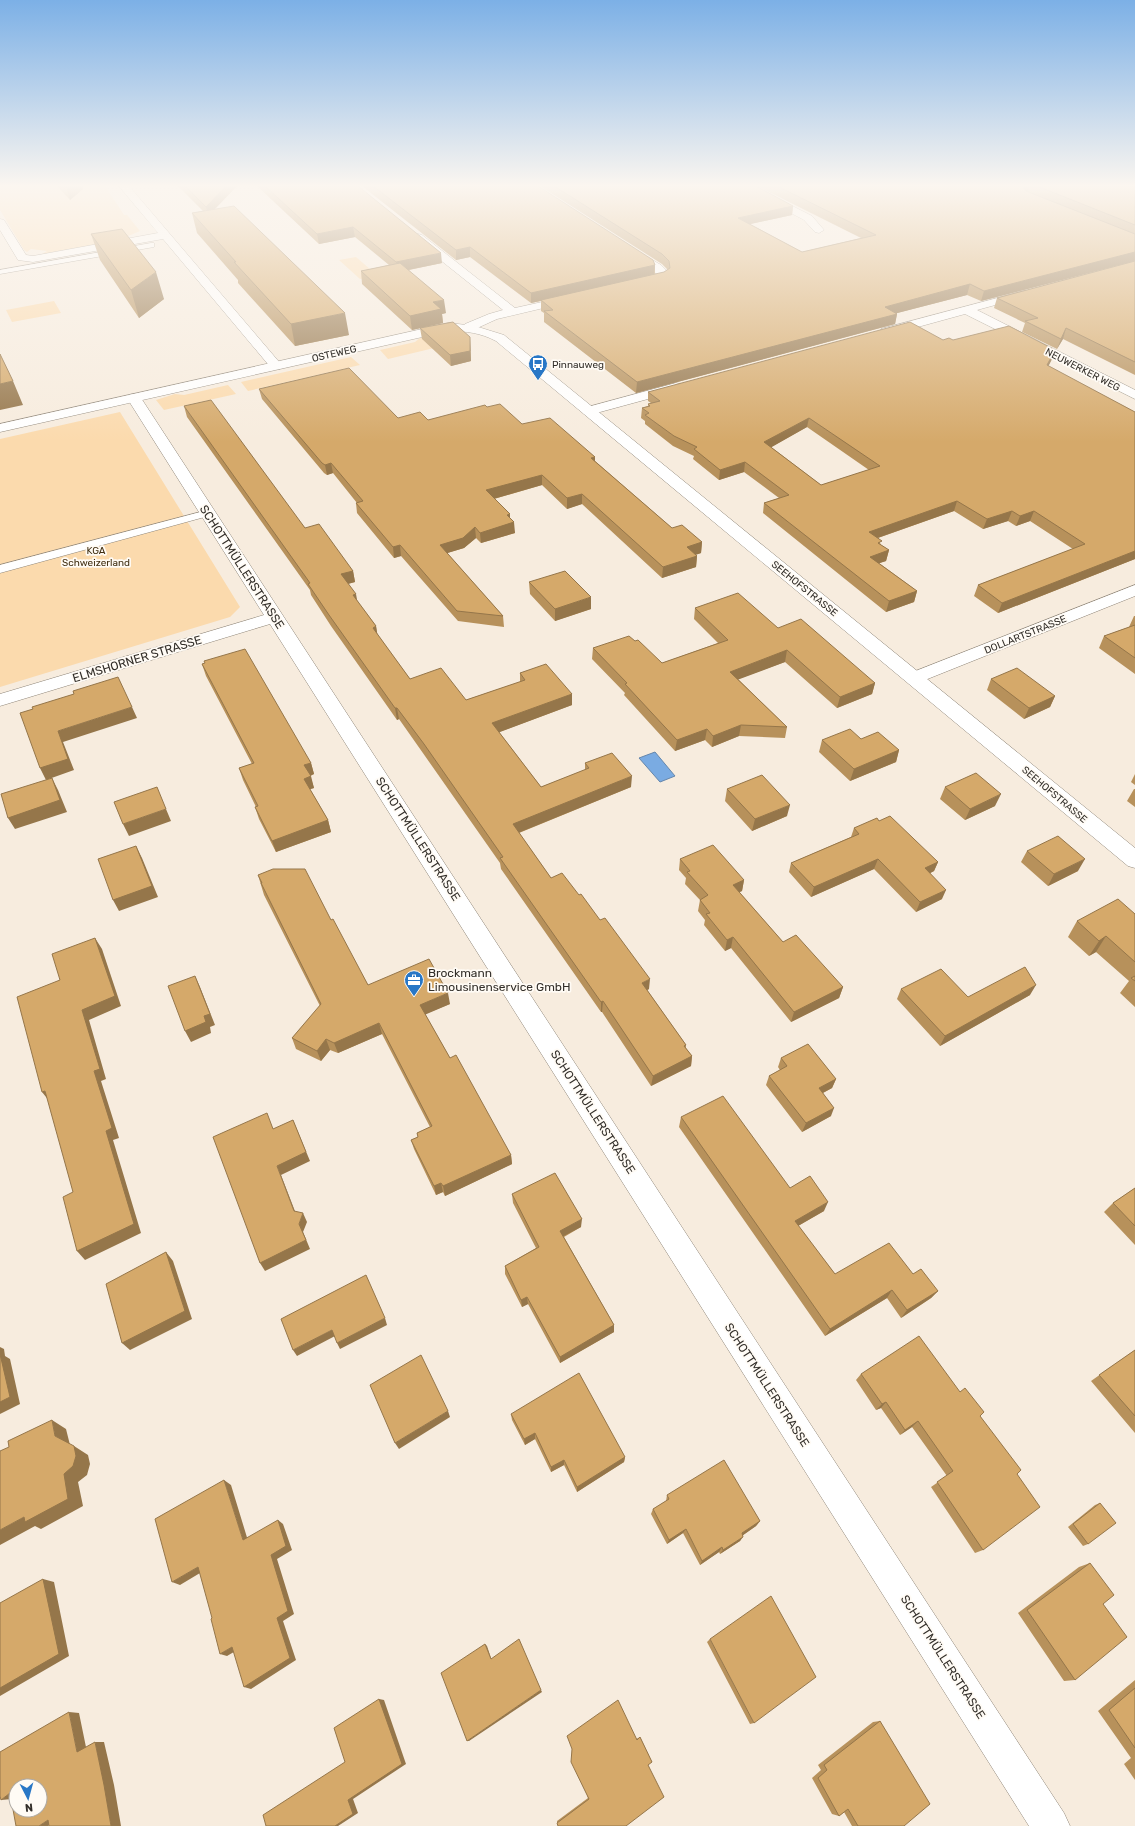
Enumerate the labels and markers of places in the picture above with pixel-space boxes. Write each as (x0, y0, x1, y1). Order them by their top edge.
bus stop icon: Pinnauweg (527, 353, 549, 381)
place label: Pinnauweg (552, 359, 604, 371)
place label: Brockmann Limousinenservice GmbH (428, 966, 571, 994)
office icon: Brockmann Limousinenservice GmbH (403, 969, 425, 997)

